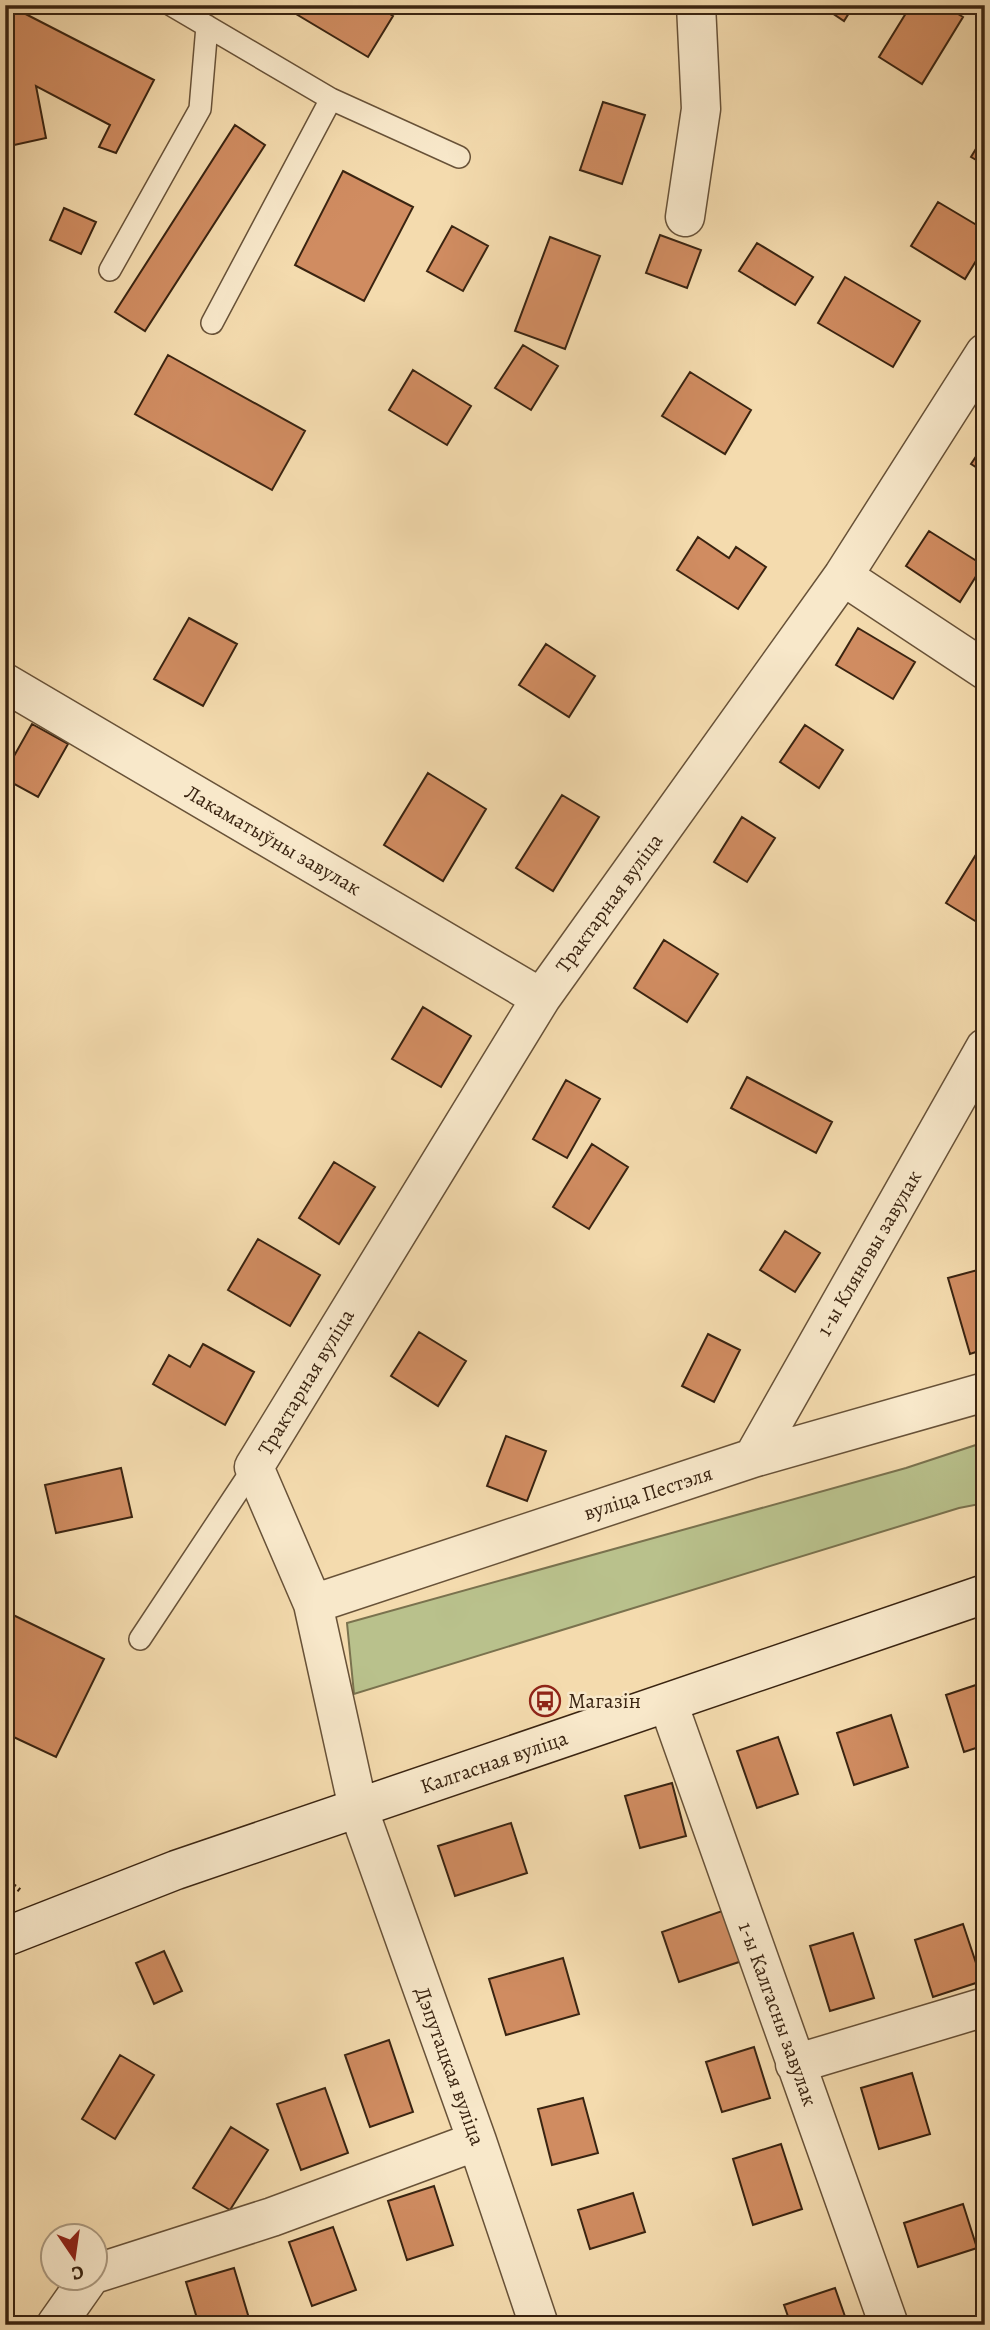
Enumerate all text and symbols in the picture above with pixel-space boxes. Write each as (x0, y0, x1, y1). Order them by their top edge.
street label: Лакаматыўны завулак (180, 778, 366, 902)
street label: Трактарная вуліца (549, 827, 669, 978)
street label: 1-ы Кляновы завулак (810, 1165, 928, 1341)
street label: Трактарная вуліца (251, 1303, 361, 1460)
street label: вуліца Пестэля (580, 1459, 716, 1527)
bus stop icon: Магазін (528, 1684, 562, 1718)
place label: Магазін (568, 1687, 641, 1715)
street label: Калгасная вуліца (417, 1724, 572, 1800)
street label: 1-ы Калгасны завулак (732, 1918, 824, 2110)
street label: Дэпутацкая вуліца (408, 1983, 492, 2149)
north arrow (38, 2222, 108, 2292)
text: С (69, 2259, 86, 2287)

